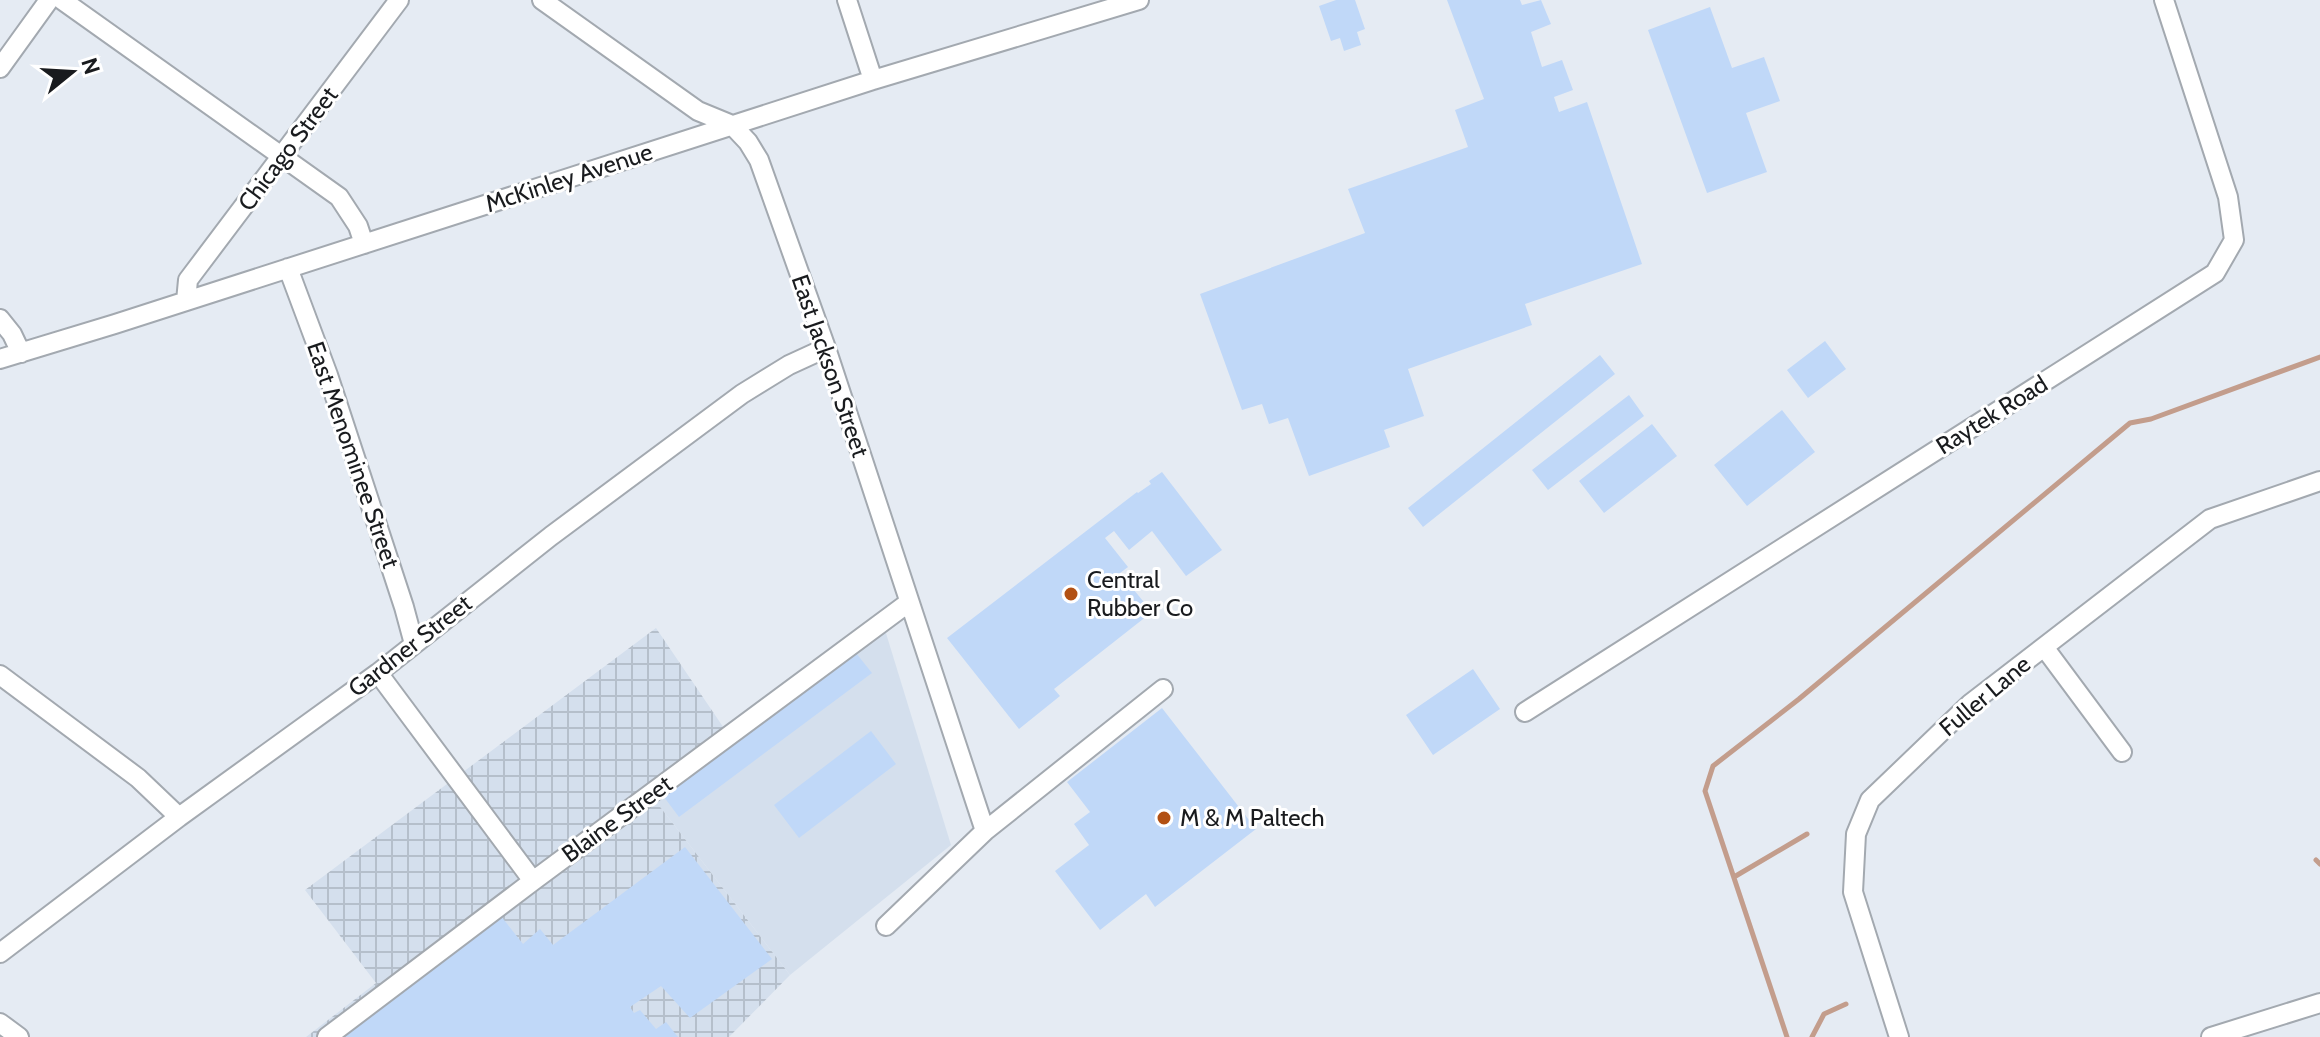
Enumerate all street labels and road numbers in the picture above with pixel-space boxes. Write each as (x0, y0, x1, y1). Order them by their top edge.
street label: Chicago Street (232, 81, 344, 216)
street label: McKinley Avenue (482, 137, 656, 218)
street label: East Jackson Street (786, 271, 875, 461)
street label: East Menominee Street (301, 338, 406, 572)
street label: Raytek Road (1931, 369, 2053, 460)
street label: Gardner Street (342, 588, 477, 703)
street label: Fuller Lane (1933, 649, 2036, 742)
street label: Blaine Street (556, 769, 678, 868)

